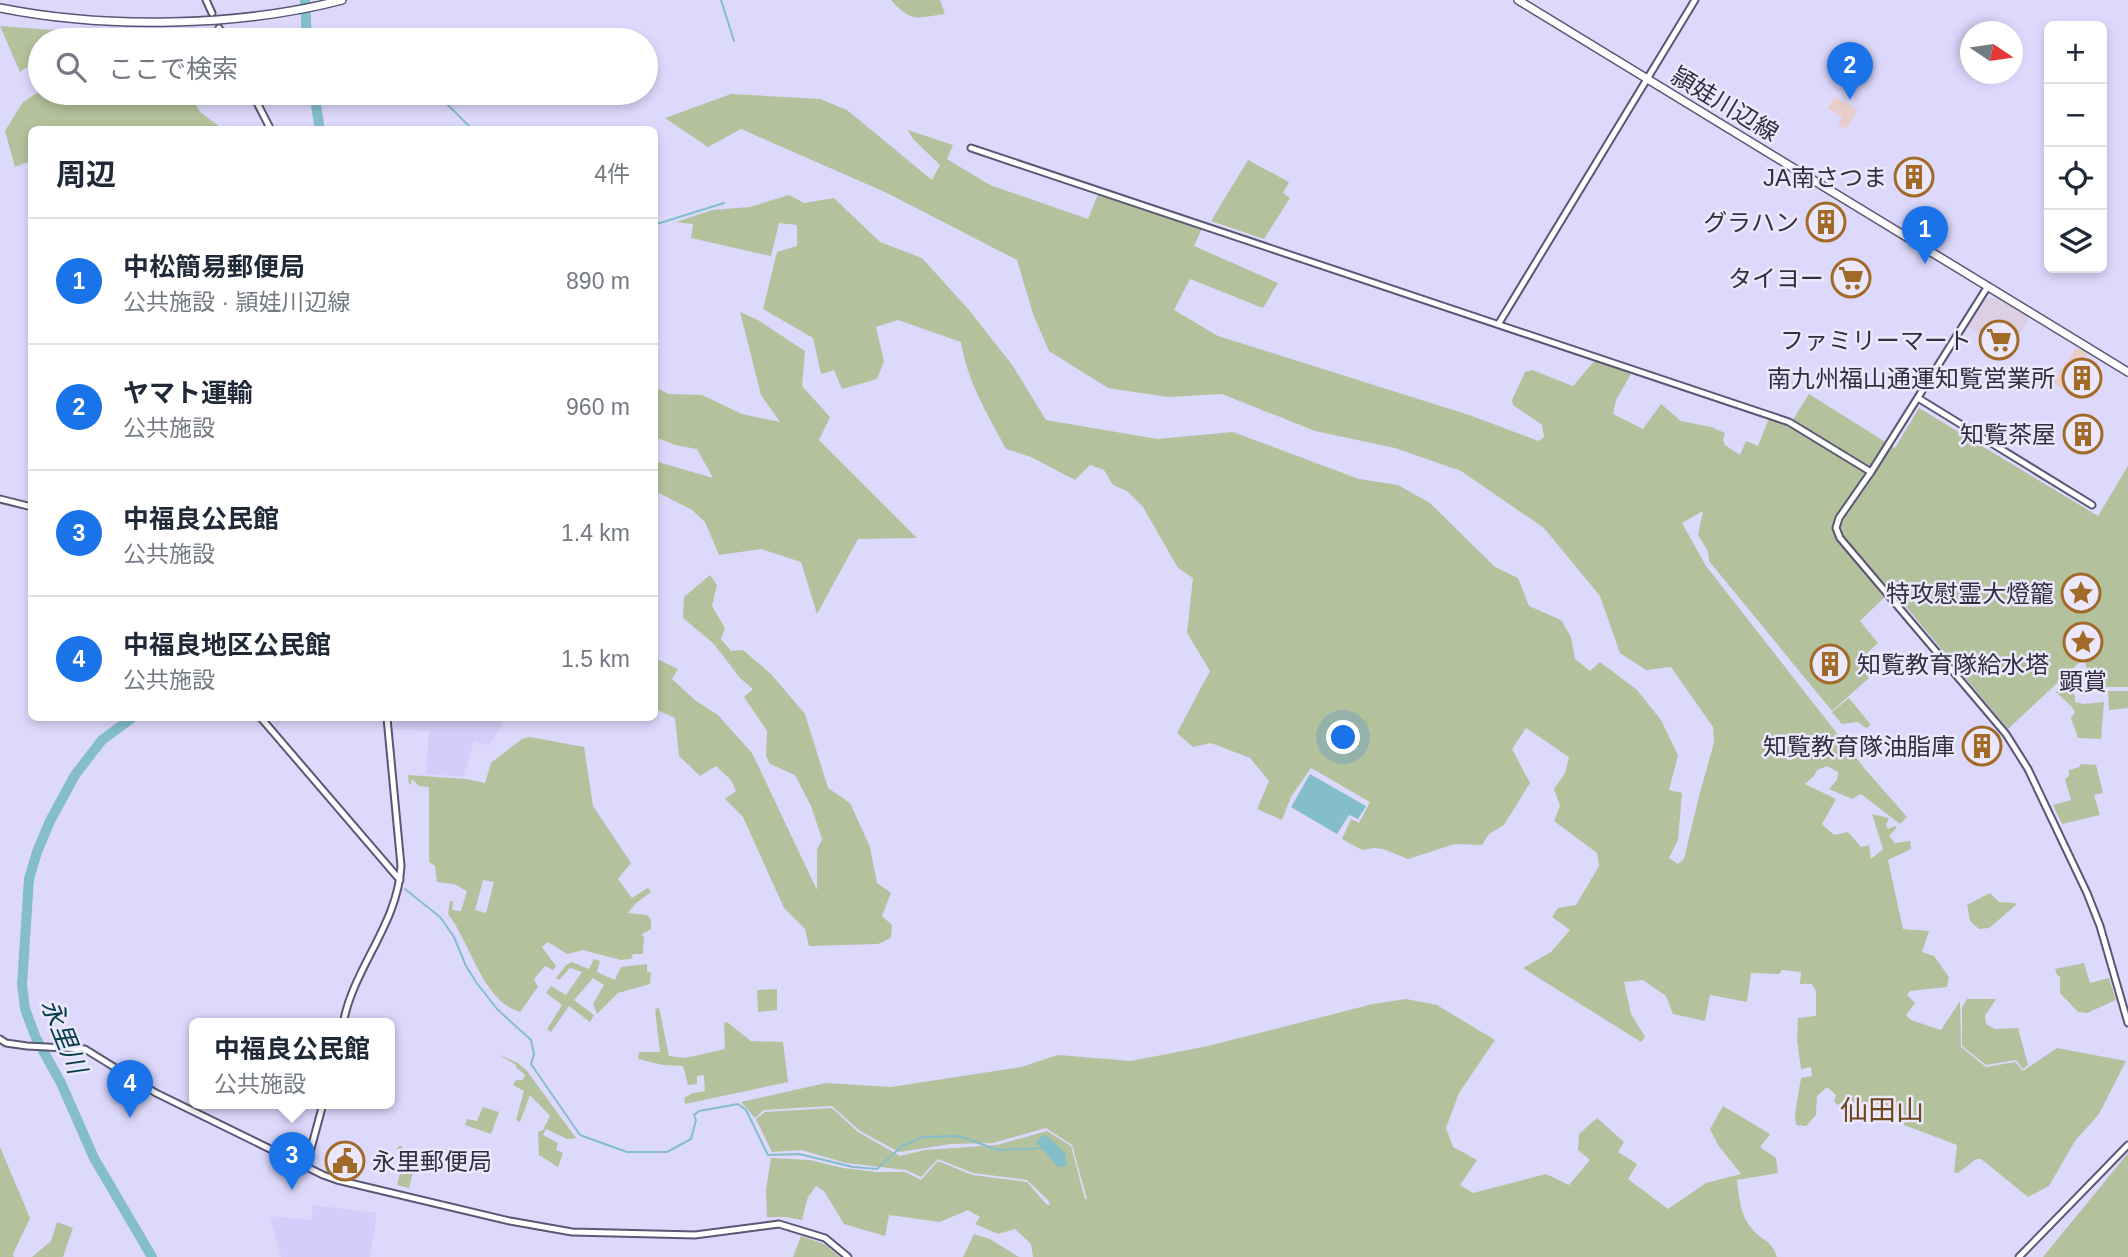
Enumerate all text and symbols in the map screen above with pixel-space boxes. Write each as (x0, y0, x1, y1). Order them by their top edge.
north arrow (1960, 21, 2023, 84)
map controls (2044, 21, 2107, 273)
button: + (2044, 21, 2107, 84)
search box (28, 28, 658, 105)
pin: 2 (1827, 42, 1873, 100)
icon: search (52, 48, 90, 86)
text: ここで検索 (108, 54, 238, 84)
street label: 頴娃川辺線 (1667, 62, 1783, 146)
button: − (2044, 84, 2107, 147)
button: locate (2044, 147, 2107, 210)
building icon: JA南さつま (1893, 156, 1935, 198)
text: 周辺 (56, 158, 116, 191)
text: 4件 (594, 161, 630, 187)
place label: JA南さつま (1763, 164, 1887, 191)
building icon: グラハン (1805, 201, 1847, 243)
pin: 1 (1902, 206, 1948, 264)
place label: グラハン (1703, 209, 1799, 236)
button: layers (2044, 210, 2107, 273)
text: 中松簡易郵便局 (123, 252, 305, 282)
supermarket icon: タイヨー (1830, 257, 1872, 299)
place label: タイヨー (1728, 265, 1824, 292)
text: 1 (73, 268, 85, 294)
text: 890 m (566, 268, 630, 294)
text: 公共施設 · 頴娃川辺線 (123, 289, 350, 315)
supermarket icon: ファミリーマート (1978, 319, 2020, 361)
place label: ファミリーマート (1780, 327, 1972, 354)
building icon: 南九州福山通運知覧営業所 (2061, 357, 2103, 399)
place label: 南九州福山通運知覧営業所 (1767, 365, 2055, 392)
text: ヤマト運輸 (123, 378, 253, 408)
text: 2 (73, 394, 85, 420)
text: 960 m (566, 394, 630, 420)
building icon: 知覧茶屋 (2062, 413, 2104, 455)
text: 公共施設 (123, 415, 215, 441)
place label: 知覧茶屋 (1960, 421, 2056, 448)
text: 中福良公民館 (123, 504, 279, 534)
text: 3 (73, 520, 85, 546)
text: 1.4 km (561, 520, 630, 546)
text: 公共施設 (123, 541, 215, 567)
place icon: 特攻慰霊大燈籠 (2060, 572, 2102, 614)
place label: 特攻慰霊大燈籠 (1886, 580, 2054, 607)
place icon: 顕賞 (2062, 621, 2104, 663)
text: 中福良地区公民館 (123, 630, 331, 660)
building icon: 知覧教育隊給水塔 (1809, 643, 1851, 685)
text: 4 (73, 646, 85, 672)
text: 1.5 km (561, 646, 630, 672)
place label: 知覧教育隊給水塔 (1857, 651, 2049, 678)
text: 公共施設 (123, 667, 215, 693)
place label: 顕賞 (2059, 668, 2107, 695)
your location (1326, 720, 1360, 754)
building icon: 知覧教育隊油脂庫 (1961, 725, 2003, 767)
place label: 知覧教育隊油脂庫 (1763, 733, 1955, 760)
water label: 永里川 (35, 994, 94, 1081)
popup (189, 1018, 395, 1109)
text: 中福良公民館 (214, 1034, 370, 1064)
pin: 4 (107, 1060, 153, 1118)
text: 公共施設 (214, 1071, 306, 1097)
district label: 仙田山 (1840, 1095, 1924, 1126)
pin: 3 (269, 1132, 315, 1190)
public building icon: 永里郵便局 (324, 1140, 366, 1182)
place label: 永里郵便局 (372, 1148, 492, 1175)

